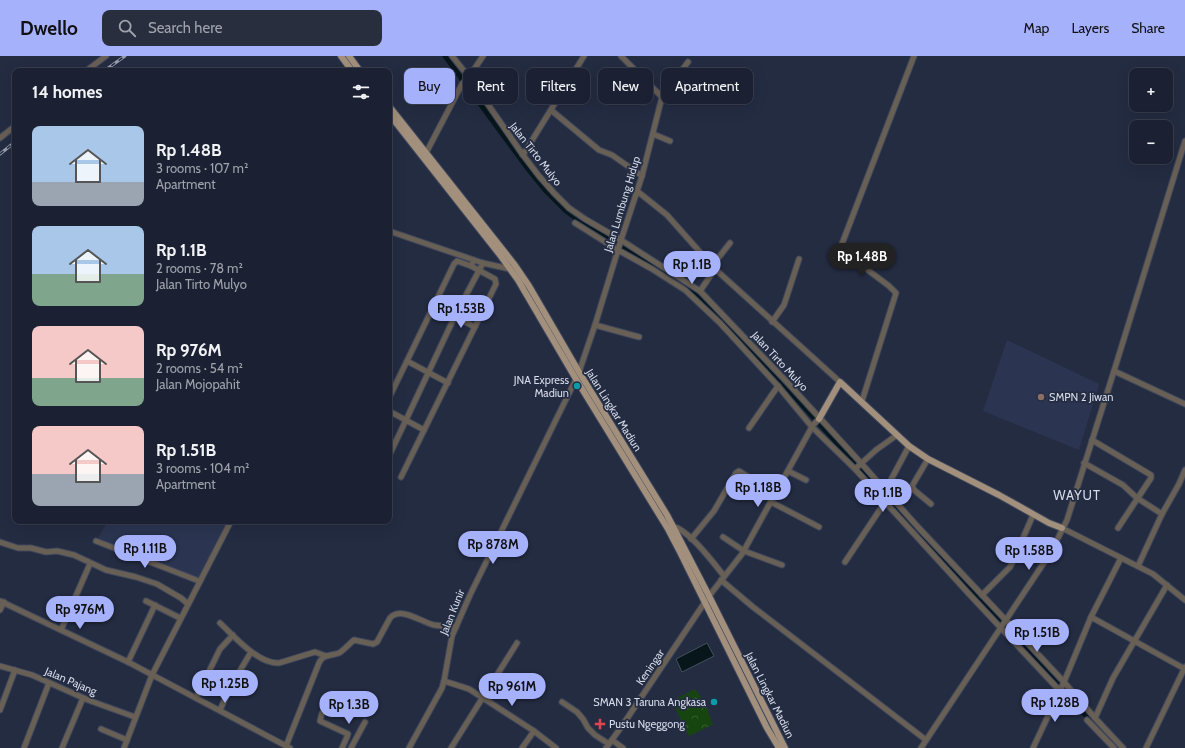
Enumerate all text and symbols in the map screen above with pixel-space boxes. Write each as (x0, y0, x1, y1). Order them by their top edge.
search box (102, 10, 382, 46)
text: Dwello (20, 17, 78, 40)
icon: search (116, 17, 138, 39)
text: Search here (148, 19, 222, 37)
text: Map (1024, 19, 1049, 37)
text: Layers (1071, 19, 1109, 37)
text: Share (1131, 19, 1165, 37)
chip: Buy (404, 68, 455, 104)
chip: Rent (463, 68, 518, 104)
chip: Filters (526, 68, 590, 104)
chip: New (598, 68, 653, 104)
chip: Apartment (661, 68, 753, 104)
map controls (1129, 68, 1173, 164)
button: + (1129, 68, 1173, 112)
icon: filters (350, 81, 372, 103)
text: 14 homes (32, 82, 102, 102)
street label: Jalan Tirto Mulyo (506, 119, 565, 189)
button: − (1129, 120, 1173, 164)
text: Rp 1.48B (156, 140, 222, 160)
icon: home (64, 142, 112, 190)
street label: Jalan Lumbung Hidup (600, 154, 643, 254)
text: 3 rooms · 107 m² (156, 160, 248, 176)
text: Apartment (156, 176, 216, 192)
text: Rp 1.1B (156, 240, 207, 260)
icon: home (64, 242, 112, 290)
pin: Rp 1.48B (821, 243, 903, 277)
text: Rp 1.48B (837, 248, 887, 264)
pin: Rp 1.1B (655, 251, 729, 285)
text: Rp 1.1B (673, 256, 711, 272)
text: 2 rooms · 78 m² (156, 260, 243, 276)
text: Jalan Tirto Mulyo (156, 276, 247, 292)
pin: Rp 1.53B (420, 295, 502, 329)
text: Rp 1.53B (437, 300, 485, 316)
street label: Jalan Tirto Mulyo (748, 327, 811, 394)
text: Rp 976M (156, 340, 222, 360)
icon: home (64, 342, 112, 390)
text: 2 rooms · 54 m² (156, 360, 243, 376)
street label: Jalan Lingkar Madiun (582, 365, 645, 454)
place label: JNA Express Madiun (513, 373, 569, 400)
text: Jalan Mojopahit (156, 376, 240, 392)
marker: JNA Express Madiun (572, 381, 582, 391)
place label: SMPN 2 Jiwan (1049, 390, 1113, 404)
marker: SMPN 2 Jiwan (1036, 392, 1046, 402)
text: Rp 1.51B (156, 440, 216, 460)
icon: home (64, 442, 112, 490)
text: 3 rooms · 104 m² (156, 460, 249, 476)
pin: Rp 1.18B (717, 474, 799, 508)
text: Apartment (156, 476, 216, 492)
text: Rp 1.18B (735, 479, 781, 495)
pin: Rp 1.1B (846, 479, 920, 513)
text: Rp 1.1B (864, 484, 902, 500)
district label: WAYUT (1053, 487, 1101, 503)
pin: Rp 878M (456, 531, 530, 565)
pin: Rp 1.11B (104, 535, 186, 569)
text: Rp 878M (467, 536, 519, 552)
pin: Rp 1.58B (988, 537, 1070, 571)
text: Rp 1.11B (123, 540, 167, 556)
text: Rp 1.58B (1004, 542, 1054, 558)
street label: Jalan Kunir (436, 587, 468, 638)
pin: Rp 976M (43, 596, 117, 630)
text: Rp 976M (55, 601, 105, 617)
pin: Rp 1.51B (996, 619, 1078, 653)
text: Rp 1.51B (1014, 624, 1060, 640)
street label: Keningar (633, 646, 667, 688)
street label: Jalan Lingkar Madiun (742, 649, 798, 740)
street label: Jalan Pajang (42, 663, 100, 698)
pin: Rp 1.25B (184, 670, 266, 704)
pin: Rp 961M (475, 673, 549, 707)
text: Rp 1.25B (201, 675, 249, 691)
text: Rp 961M (488, 678, 536, 694)
pin: Rp 1.28B (1014, 689, 1096, 723)
pin: Rp 1.3B (312, 691, 386, 725)
text: Rp 1.28B (1031, 694, 1079, 710)
place label: SMAN 3 Taruna Angkasa (593, 695, 707, 709)
text: Rp 1.3B (328, 696, 370, 712)
marker: SMAN 3 Taruna Angkasa (709, 697, 719, 707)
place label: Pustu Ngeggong (609, 717, 685, 731)
marker: Pustu Ngeggong (594, 718, 606, 730)

